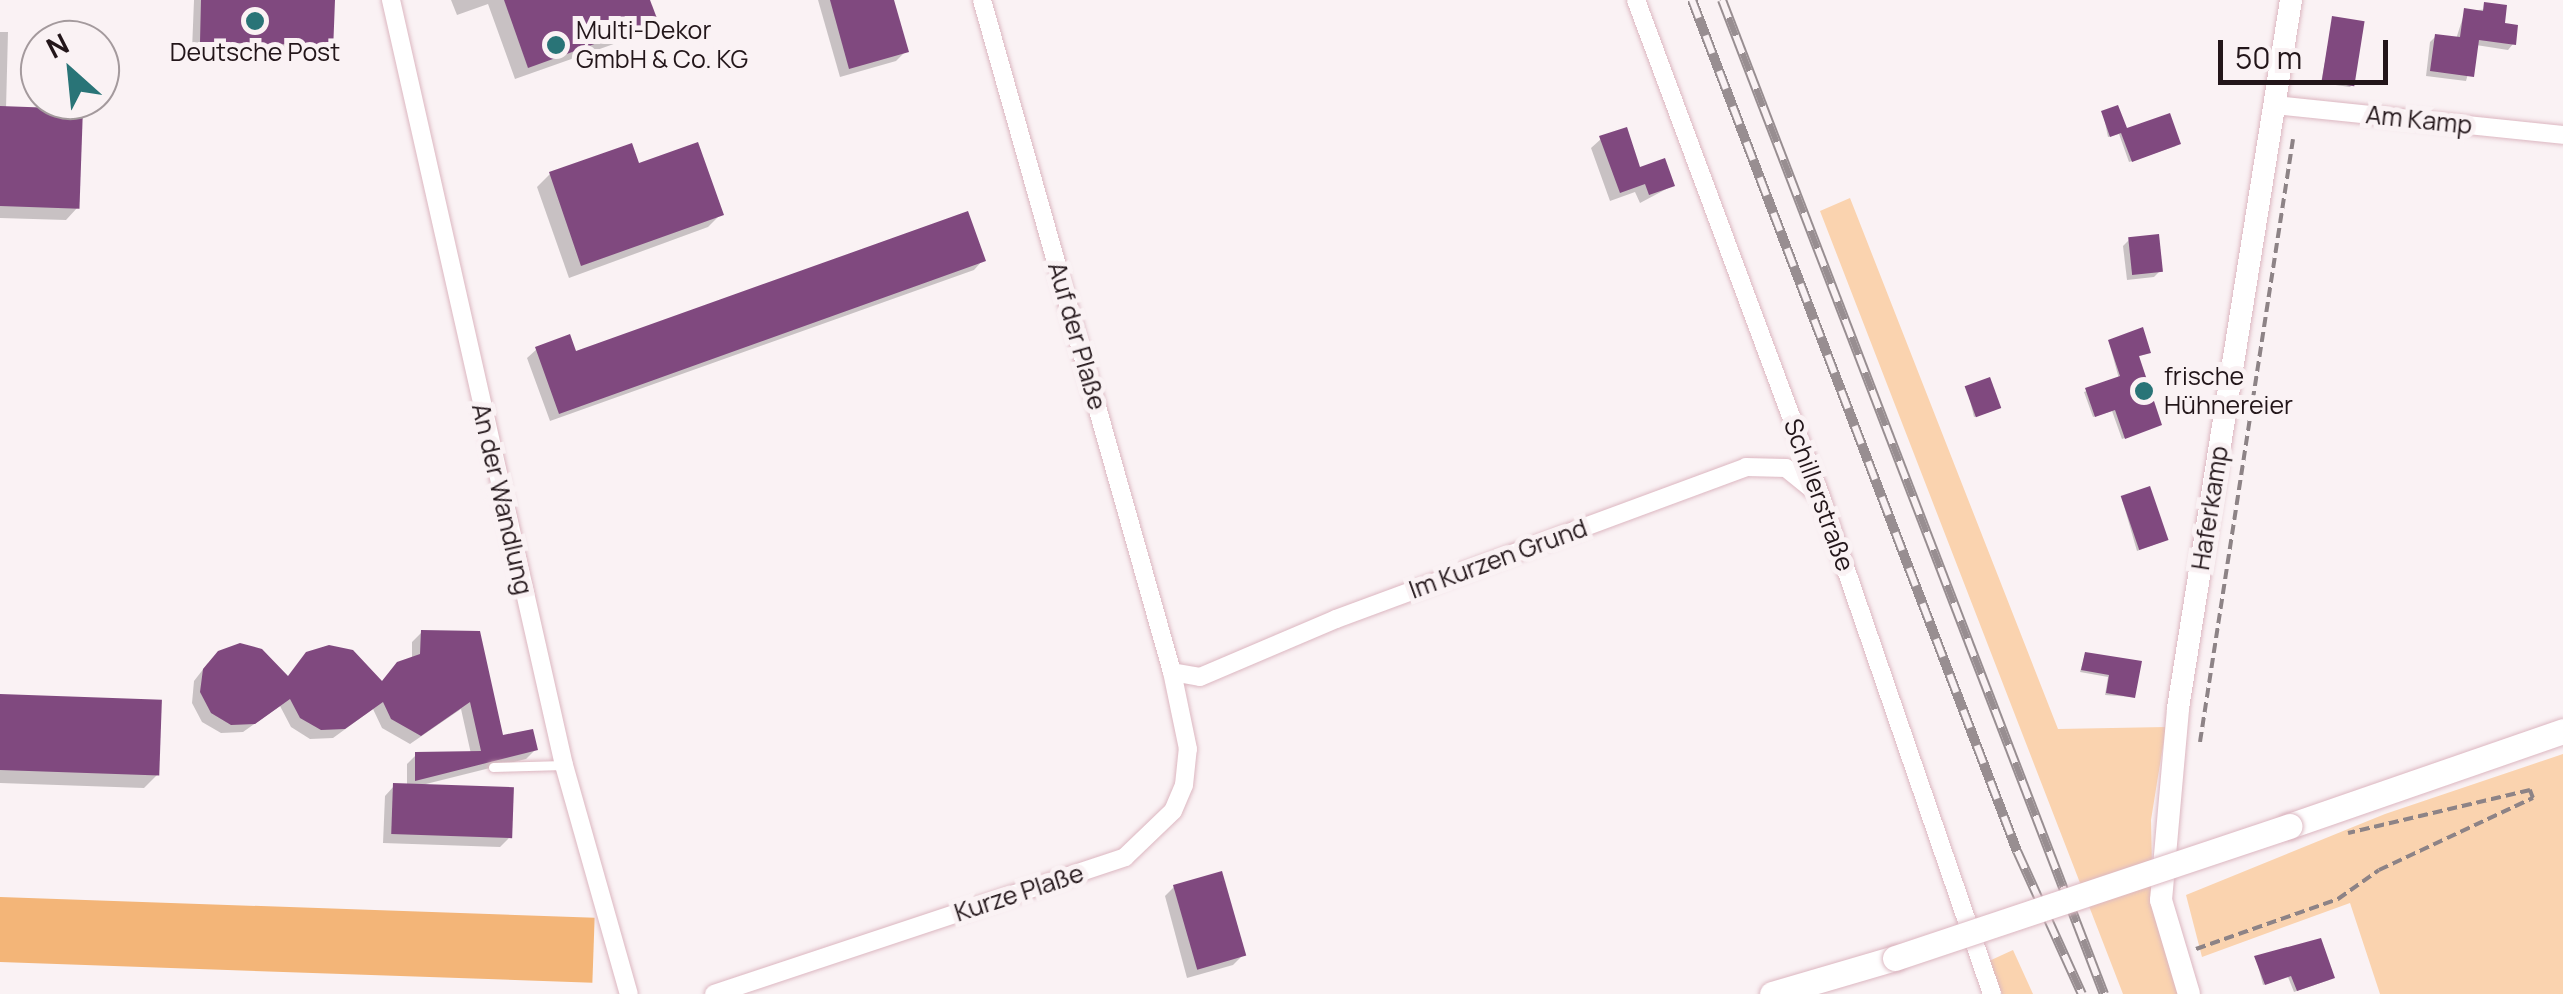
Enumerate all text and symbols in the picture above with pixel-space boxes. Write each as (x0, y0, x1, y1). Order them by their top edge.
marker: Deutsche Post (244, 10, 266, 32)
place label: Multi-Dekor GmbH & Co. KG (576, 16, 748, 75)
north arrow (20, 20, 120, 120)
scale bar (2223, 20, 2393, 82)
text: N (40, 24, 75, 67)
marker: Multi-Dekor GmbH & Co. KG (545, 34, 567, 56)
place label: Deutsche Post (170, 37, 340, 67)
text: 50 m (2235, 37, 2302, 78)
street label: Am Kamp (2364, 100, 2474, 140)
street label: Auf der Plaße (1042, 259, 1112, 413)
place label: frische Hühnereier (2164, 362, 2293, 421)
marker: frische Hühnereier (2133, 380, 2155, 402)
street label: An der Wandlung (465, 401, 539, 597)
street label: Schillerstraße (1778, 415, 1860, 575)
street label: Haferkamp (2185, 444, 2235, 572)
street label: Im Kurzen Grund (1405, 513, 1591, 605)
street label: Kurze Plaße (951, 858, 1087, 928)

